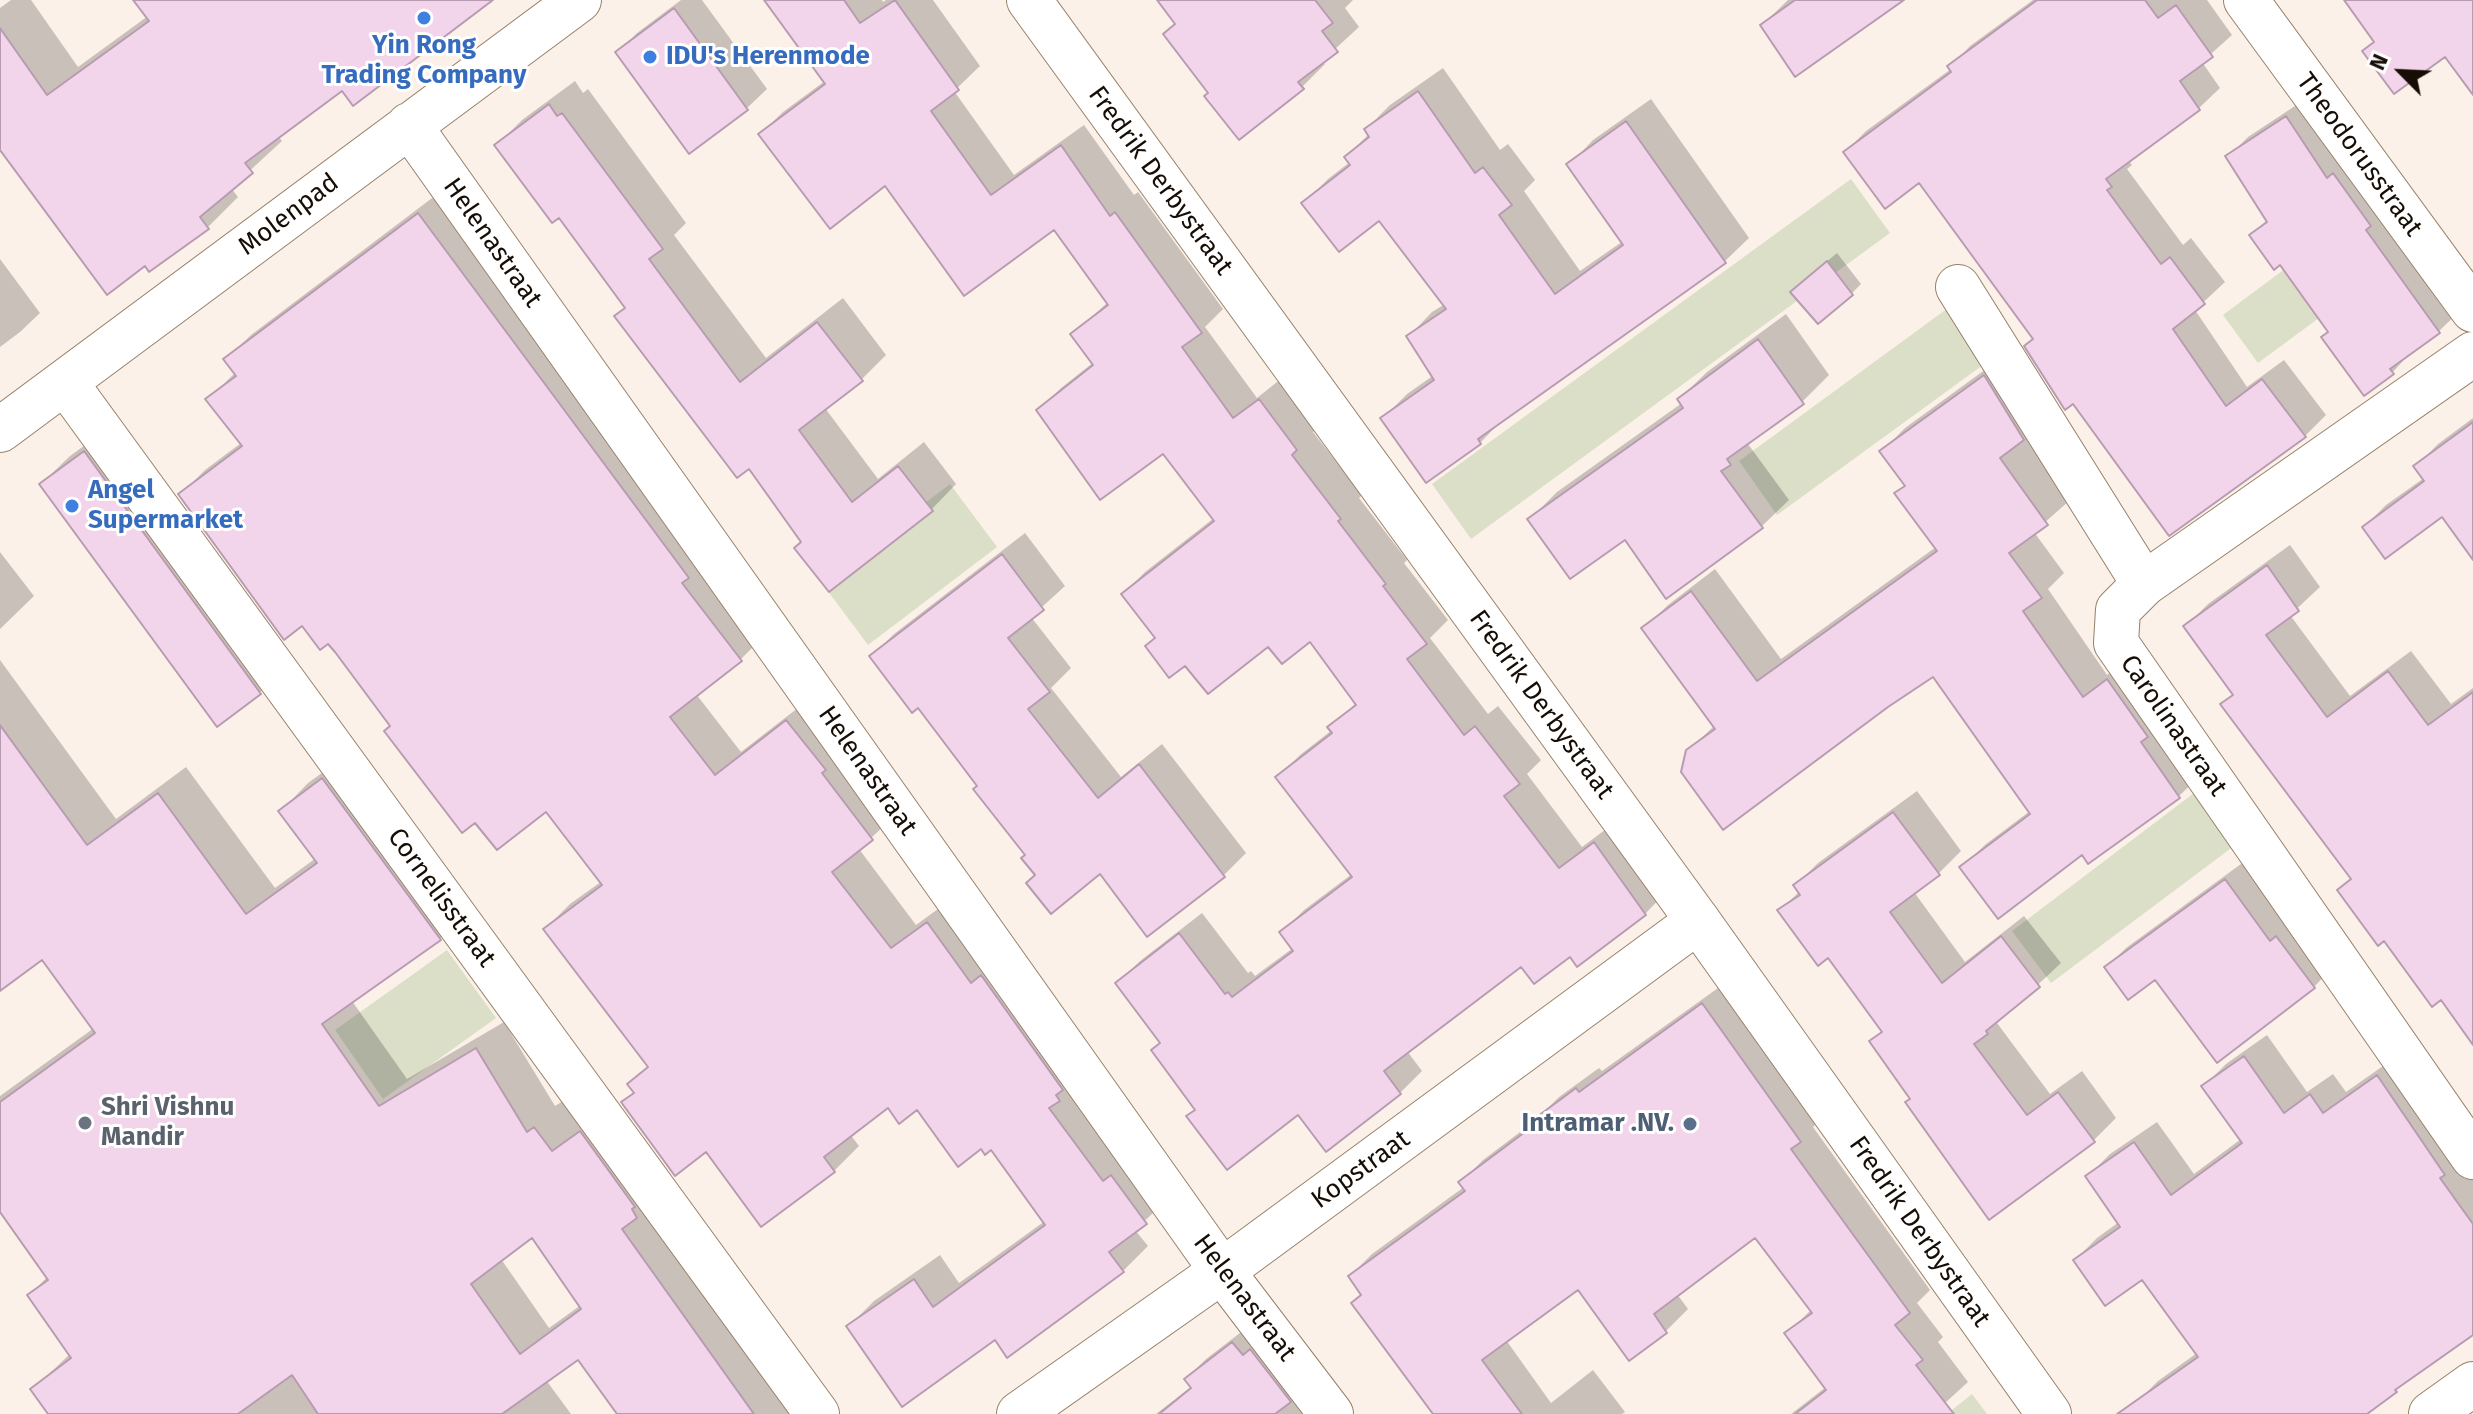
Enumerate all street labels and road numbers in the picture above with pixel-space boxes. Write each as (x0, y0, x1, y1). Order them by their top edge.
street label: Theodorusstraat (2289, 67, 2429, 243)
street label: Fredrik Derbystraat (1081, 81, 1239, 281)
street label: Molenpad (233, 167, 345, 263)
street label: Helenastraat (436, 172, 548, 314)
street label: Fredrik Derbystraat (1462, 605, 1620, 805)
street label: Carolinastraat (2113, 649, 2233, 803)
street label: Helenastraat (811, 700, 923, 842)
street label: Cornelisstraat (380, 823, 502, 973)
street label: Kopstraat (1306, 1124, 1416, 1216)
street label: Fredrik Derbystraat (1842, 1131, 1996, 1333)
street label: Helenastraat (1186, 1228, 1302, 1368)

